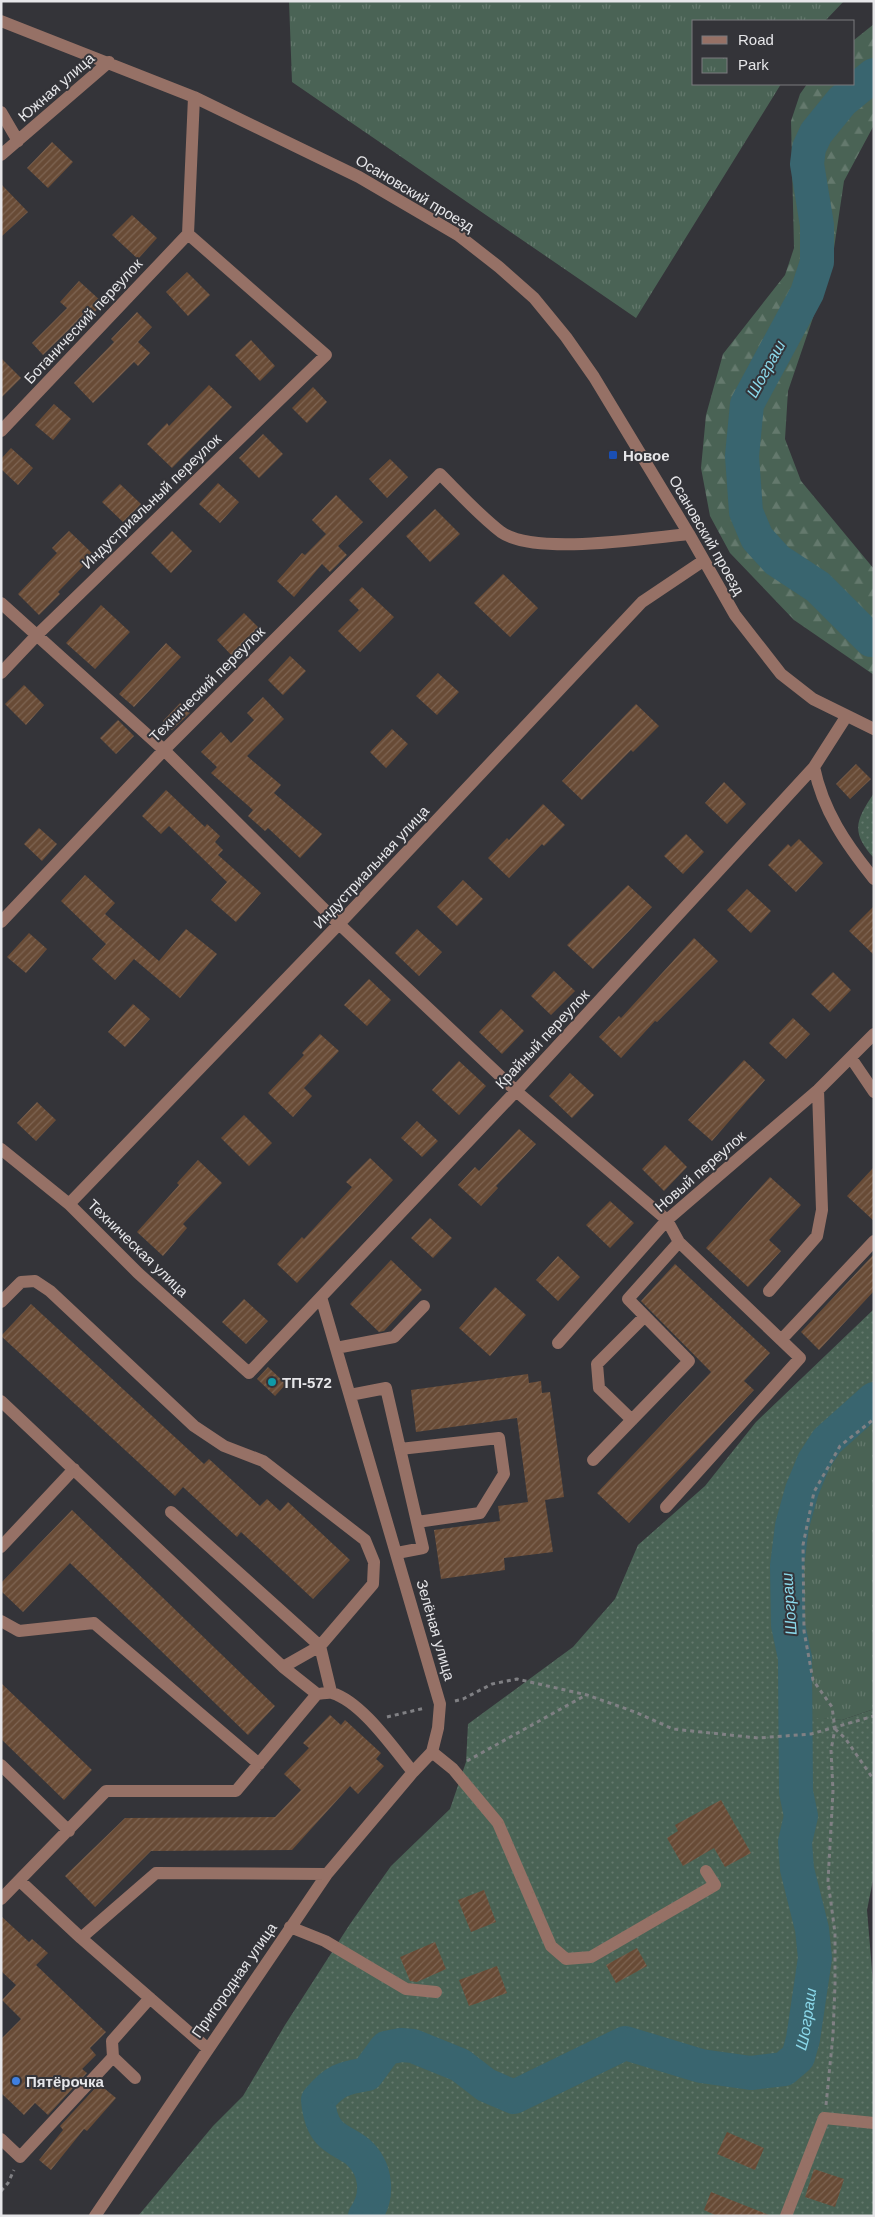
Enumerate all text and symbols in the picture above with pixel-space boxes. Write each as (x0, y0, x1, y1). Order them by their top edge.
legend (692, 20, 855, 85)
text: Road (738, 31, 774, 48)
street label: Южная улица (14, 49, 98, 125)
text: Park (738, 56, 769, 73)
street label: Осановский проезд (353, 151, 477, 235)
street label: Ботанический переулок (21, 255, 146, 387)
water label: Шограш (743, 338, 789, 400)
street label: Индустриальный переулок (78, 430, 224, 572)
place label: Новое (623, 447, 670, 464)
marker: Новое (607, 449, 619, 461)
street label: Осановский проезд (666, 472, 748, 598)
street label: Технический переулок (146, 623, 268, 745)
street label: Индустриальная улица (310, 802, 433, 932)
street label: Крайный переулок (492, 986, 593, 1092)
street label: Новый переулок (651, 1127, 749, 1215)
street label: Техническая улица (84, 1196, 192, 1301)
place label: ТП-572 (282, 1374, 332, 1391)
marker: ТП-572 (266, 1376, 278, 1388)
water label: Шограш (778, 1572, 800, 1636)
street label: Зелёная улица (413, 1578, 459, 1683)
street label: Пригородная улица (188, 1919, 280, 2041)
water label: Шограш (792, 1987, 819, 2052)
place label: Пятёрочка (26, 2073, 104, 2090)
marker: Пятёрочка (10, 2075, 22, 2087)

